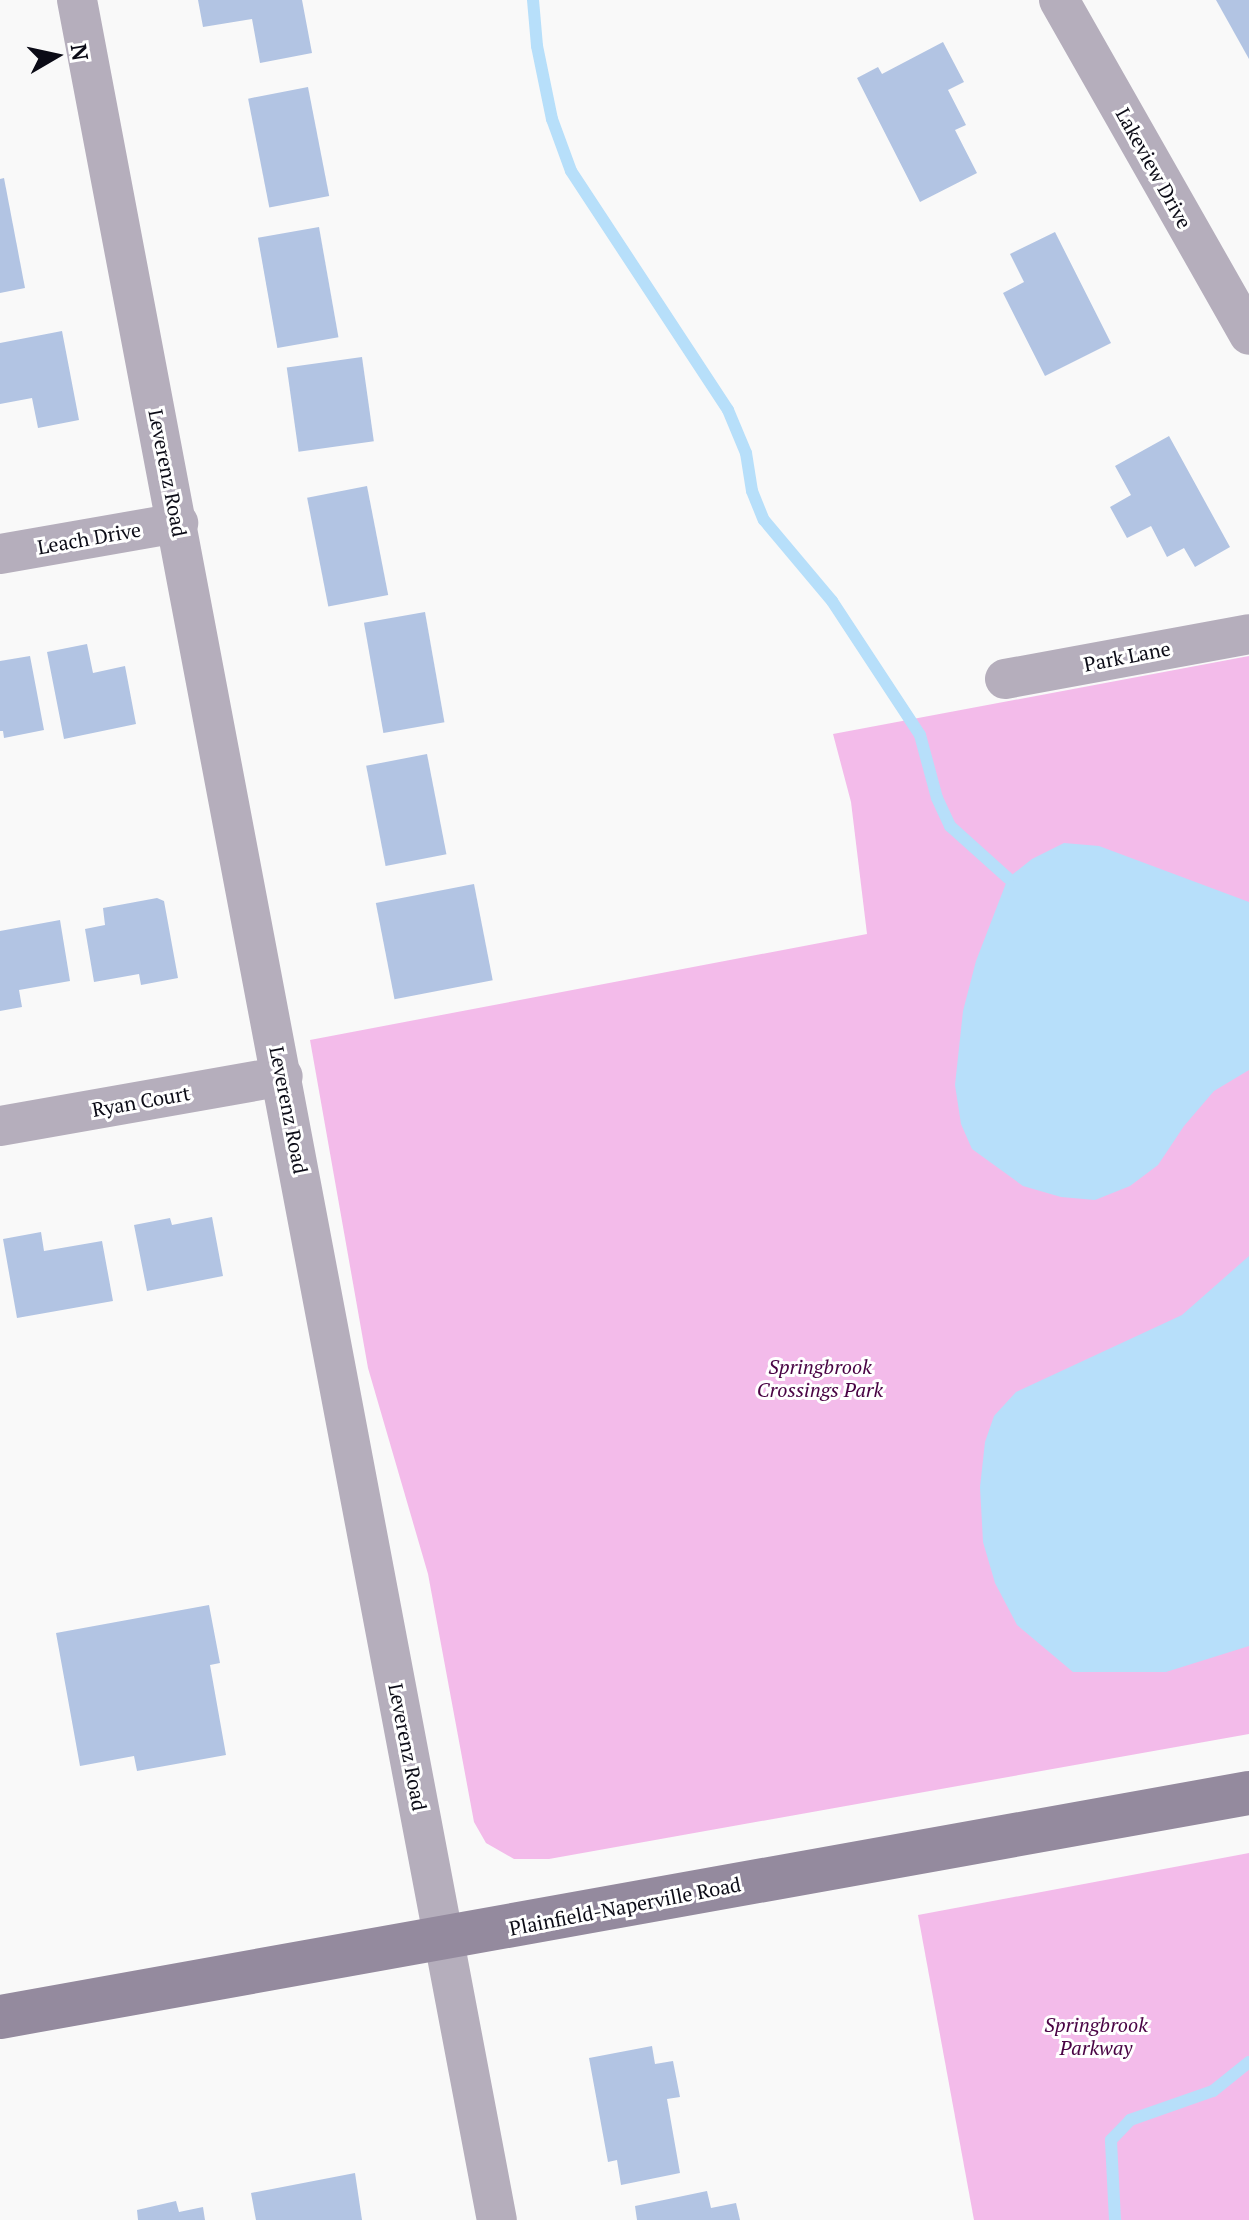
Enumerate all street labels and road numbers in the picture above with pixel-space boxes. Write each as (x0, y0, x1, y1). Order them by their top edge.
street label: Lakeview Drive (1111, 104, 1197, 232)
street label: Leverenz Road (144, 407, 192, 539)
street label: Leach Drive (35, 517, 143, 559)
street label: Park Lane (1082, 636, 1172, 676)
street label: Leverenz Road (265, 1044, 313, 1176)
street label: Ryan Court (90, 1081, 192, 1121)
street label: Leverenz Road (384, 1681, 432, 1813)
street label: Plainfield-Naperville Road (507, 1872, 743, 1940)

